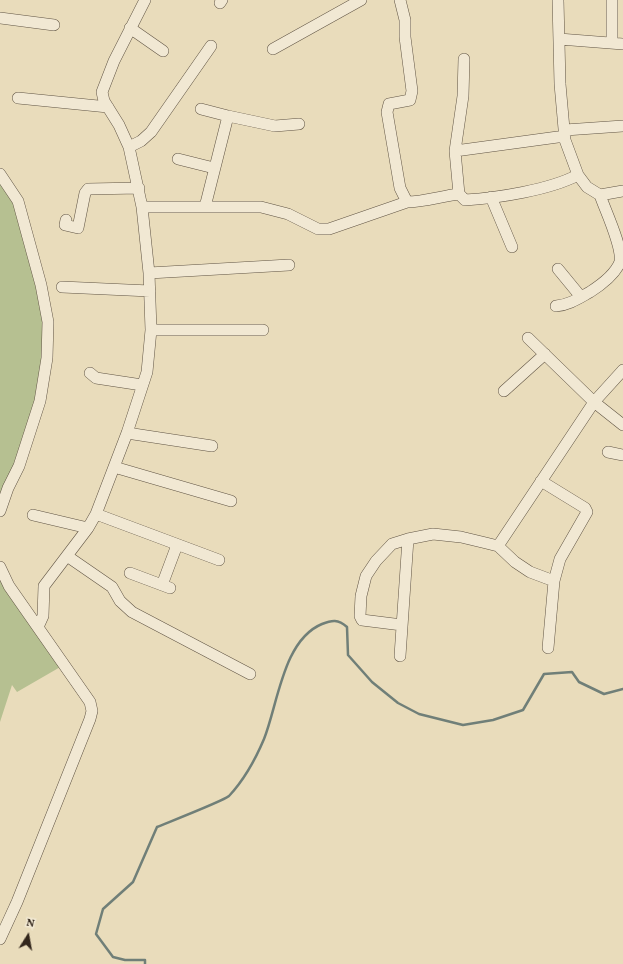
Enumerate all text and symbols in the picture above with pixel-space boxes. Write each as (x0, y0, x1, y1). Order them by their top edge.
north arrow (8, 916, 48, 956)
text: N (25, 916, 36, 932)

